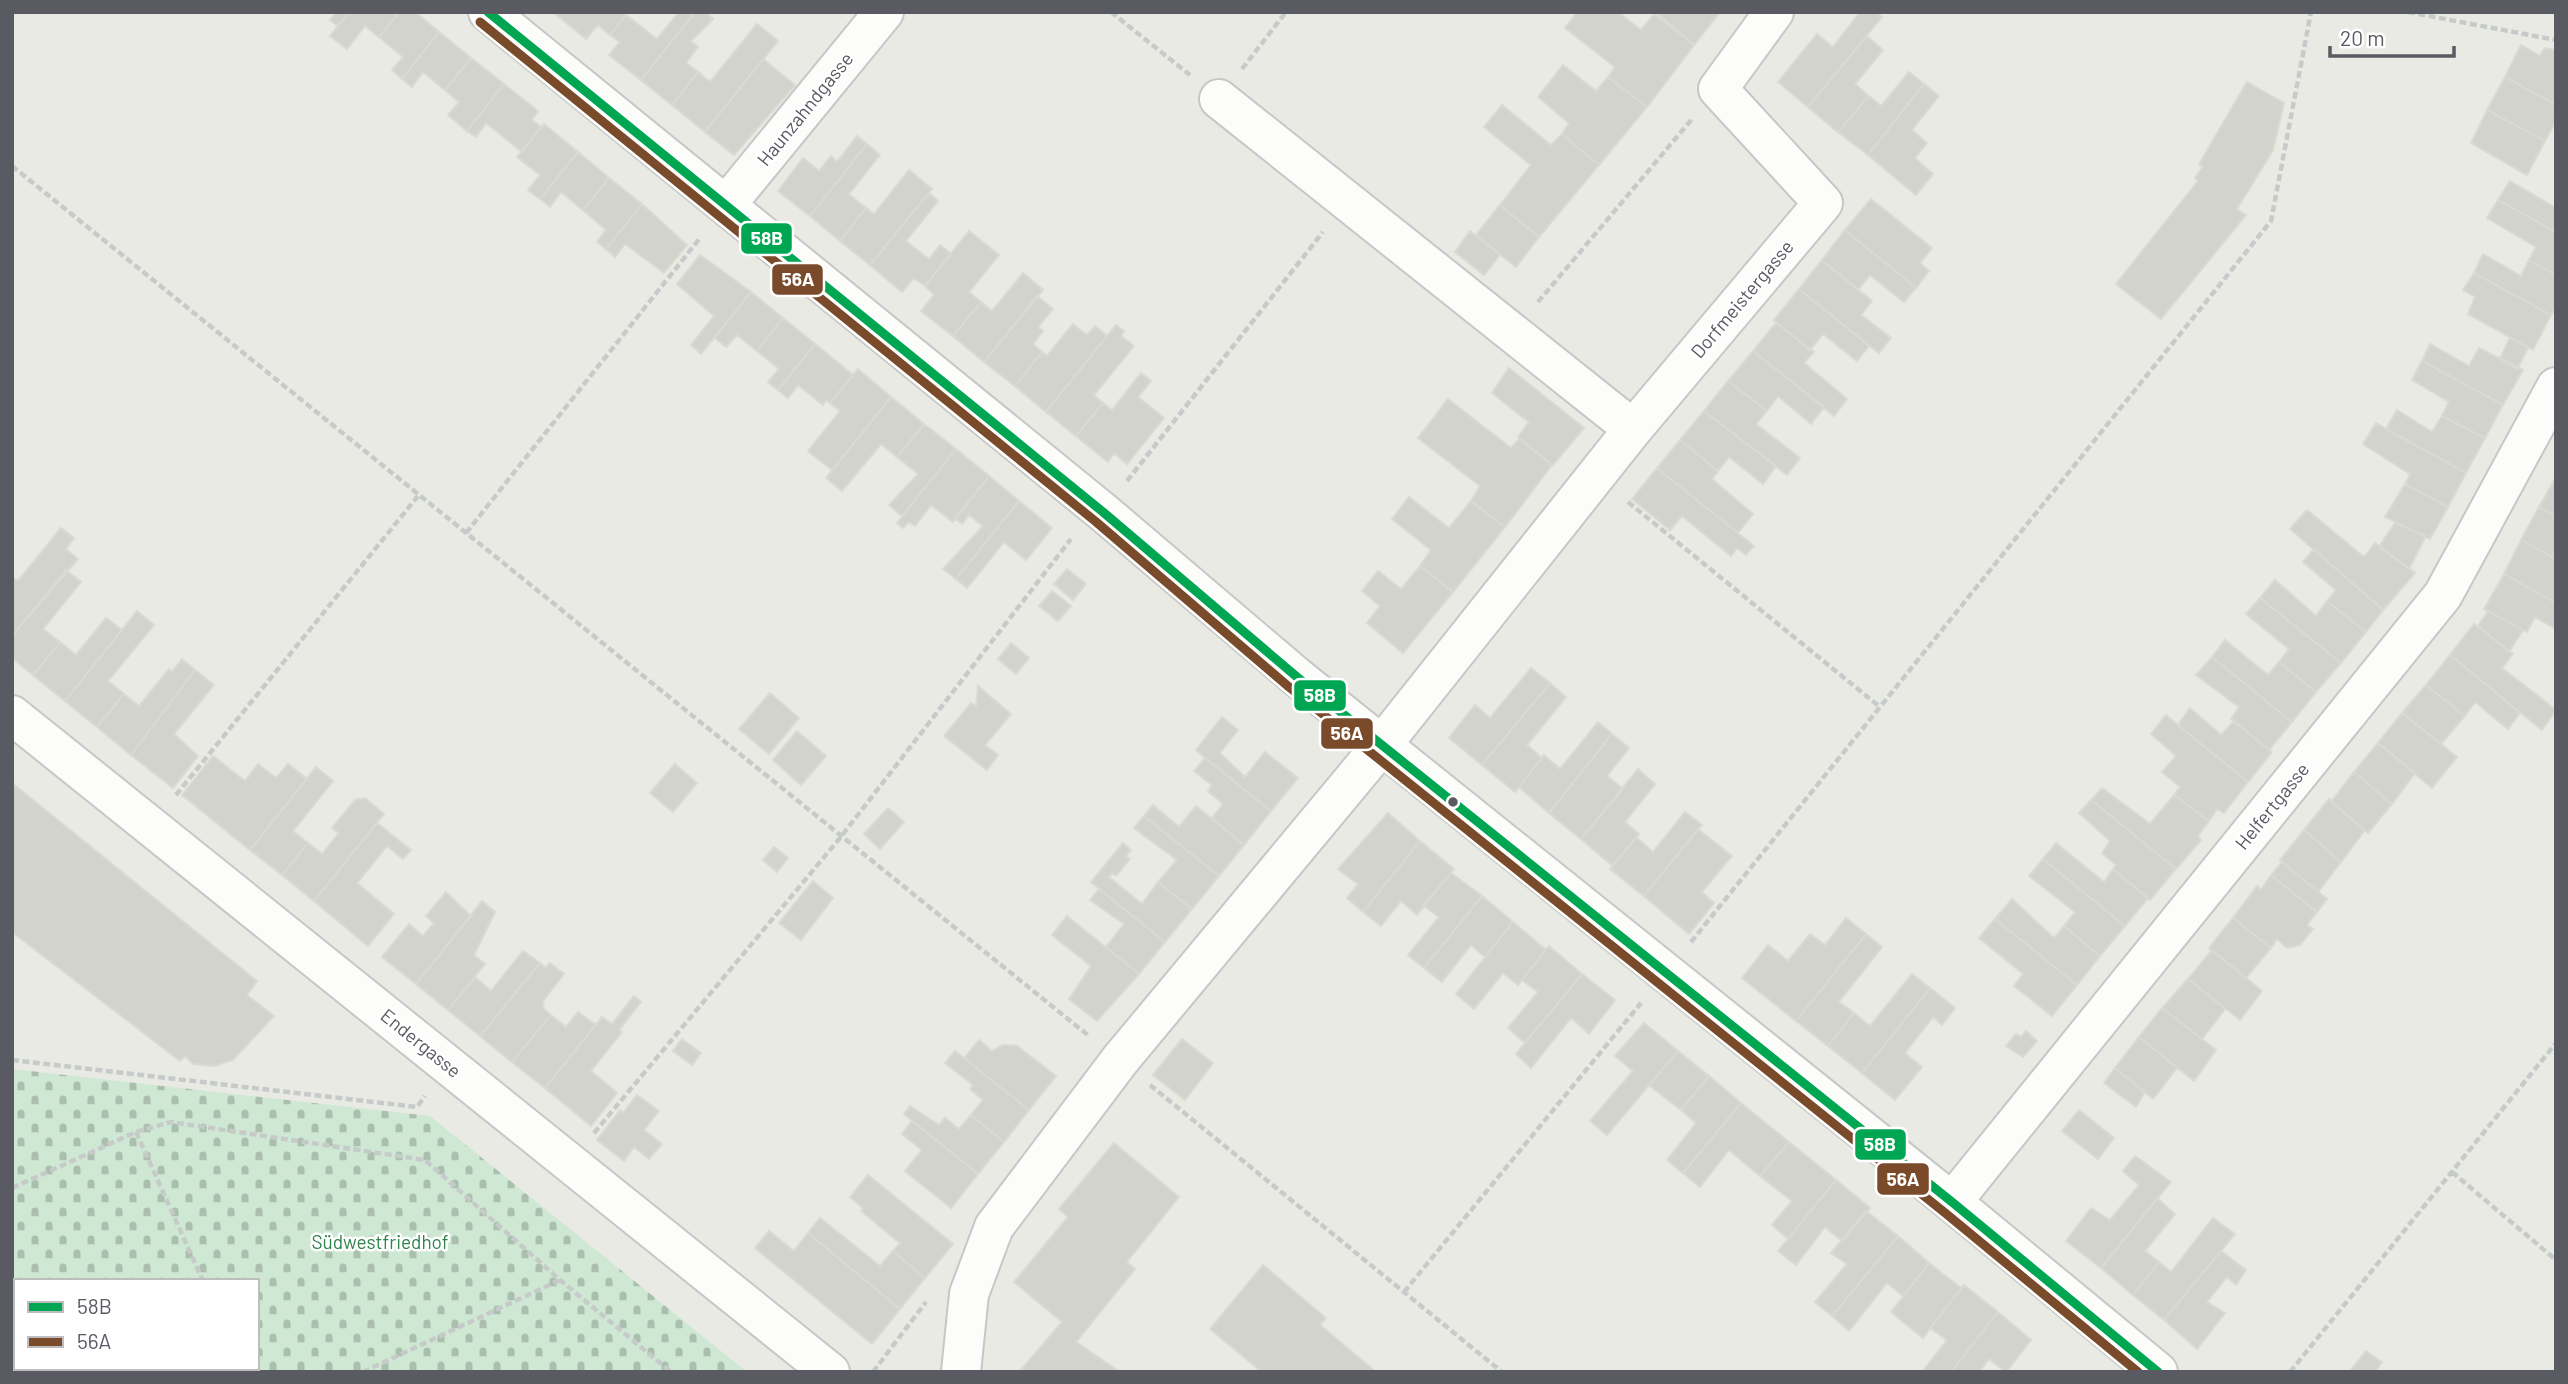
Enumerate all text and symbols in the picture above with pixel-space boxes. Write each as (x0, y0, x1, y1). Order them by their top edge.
scale bar (2330, 14, 2454, 58)
text: 20 m (2340, 25, 2385, 50)
street label: Haunzahndgasse (752, 47, 857, 170)
line badge: 58B (740, 222, 793, 255)
text: 58B (751, 226, 783, 249)
street label: Dorfmeistergasse (1686, 235, 1798, 362)
line badge: 56A (771, 263, 824, 296)
text: 56A (781, 267, 815, 290)
line badge: 58B (1293, 679, 1347, 712)
text: 58B (1304, 683, 1336, 706)
line badge: 56A (1320, 717, 1374, 750)
text: 56A (1330, 721, 1364, 744)
street label: Helfertgasse (2230, 758, 2314, 854)
unlabelled marker (1446, 795, 1460, 809)
street label: Endergasse (376, 1003, 466, 1082)
line badge: 58B (1854, 1128, 1907, 1161)
text: 58B (1864, 1132, 1896, 1155)
line badge: 56A (1876, 1162, 1930, 1196)
text: 56A (1886, 1167, 1920, 1190)
park label: Südwestfriedhof (311, 1230, 449, 1253)
legend (14, 1279, 259, 1370)
text: 58B (77, 1293, 112, 1318)
text: 56A (77, 1328, 112, 1353)

